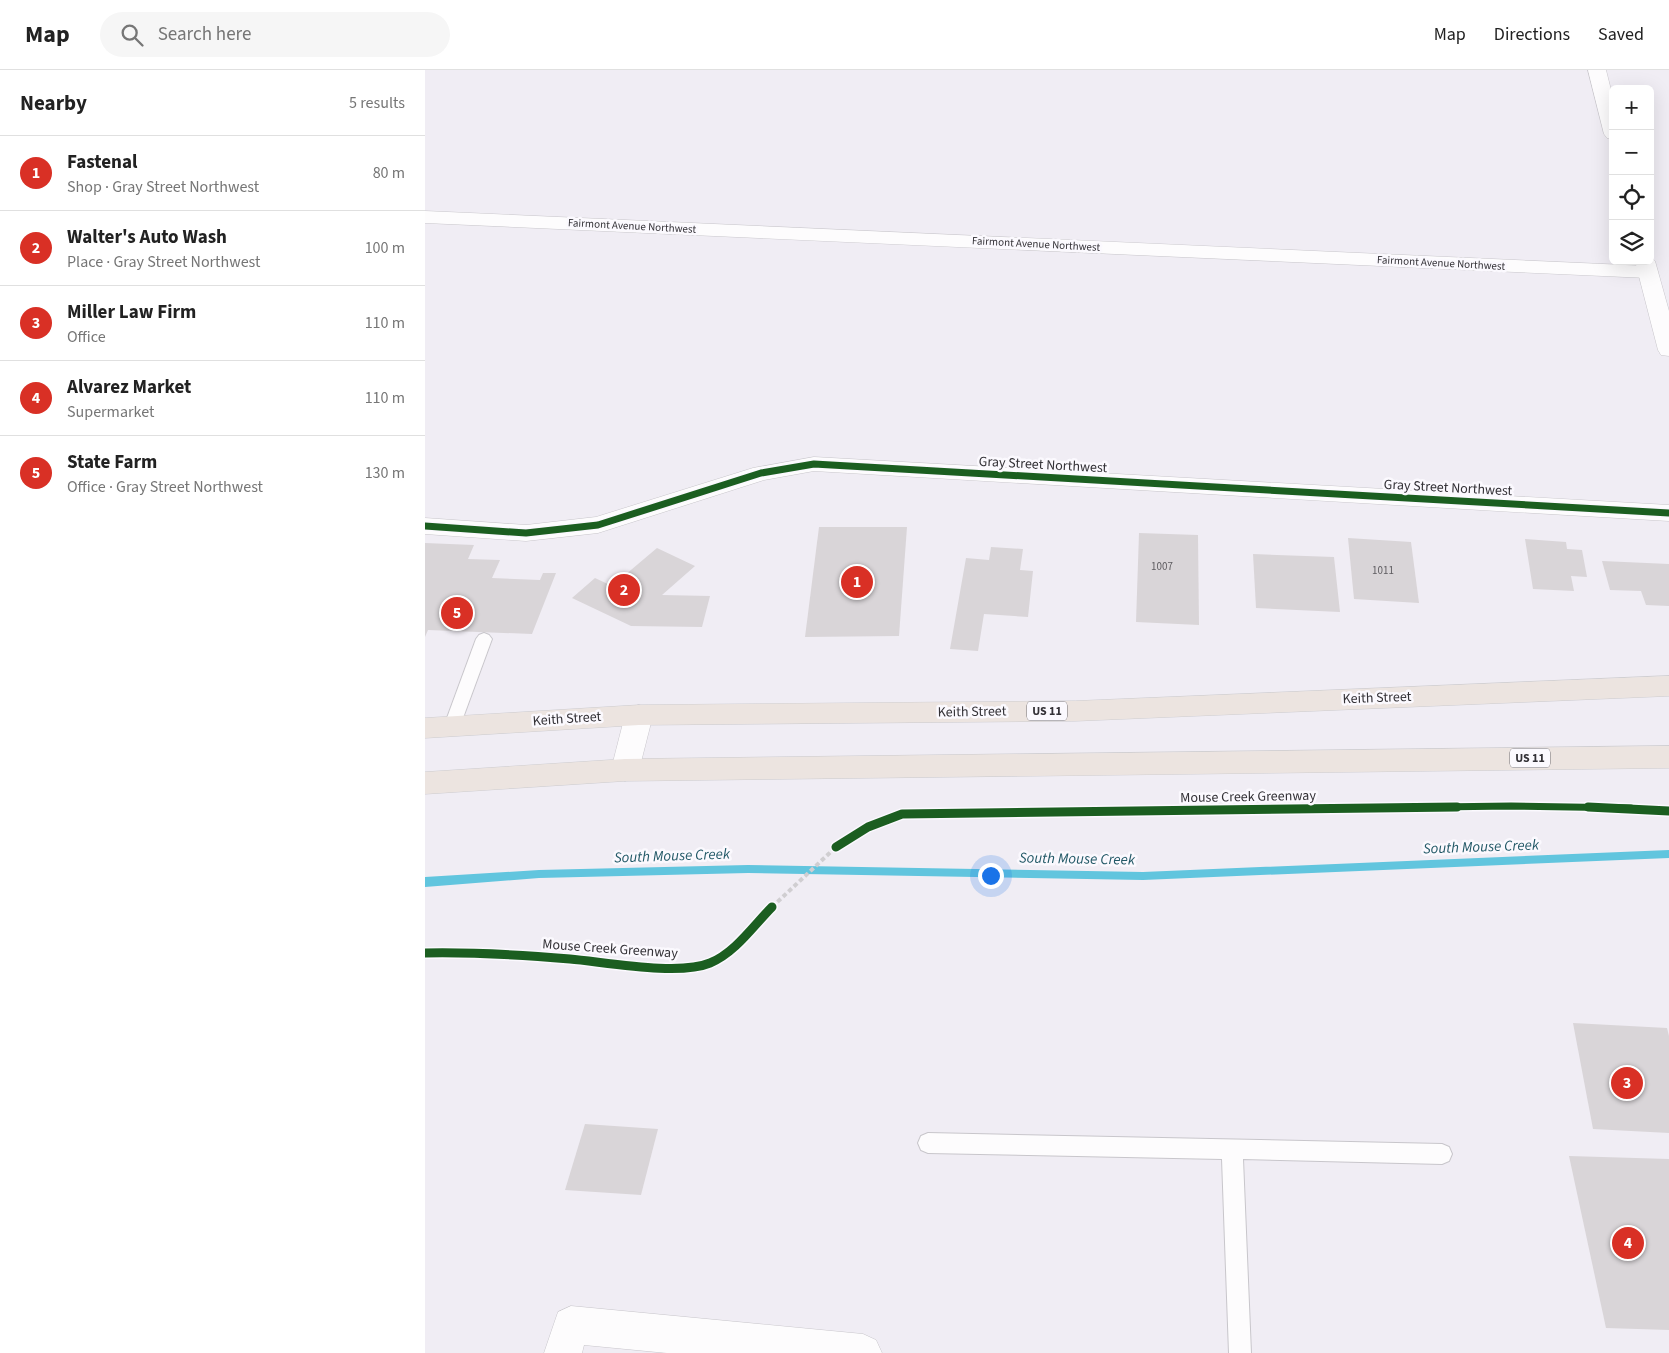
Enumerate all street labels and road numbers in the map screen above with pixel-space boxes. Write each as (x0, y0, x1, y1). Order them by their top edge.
street label: Fairmont Avenue Northwest (568, 215, 697, 237)
street label: Fairmont Avenue Northwest (972, 233, 1101, 255)
street label: Fairmont Avenue Northwest (1377, 252, 1506, 274)
street label: Gray Street Northwest (978, 452, 1108, 478)
street label: Gray Street Northwest (1383, 475, 1513, 501)
street label: Keith Street (1342, 687, 1412, 709)
street label: Keith Street (938, 701, 1007, 723)
road number: US 11 (1027, 701, 1067, 720)
street label: Keith Street (532, 707, 602, 731)
road number: US 11 (1510, 748, 1550, 768)
street label: Mouse Creek Greenway (1180, 786, 1316, 808)
street label: Mouse Creek Greenway (542, 934, 679, 964)

